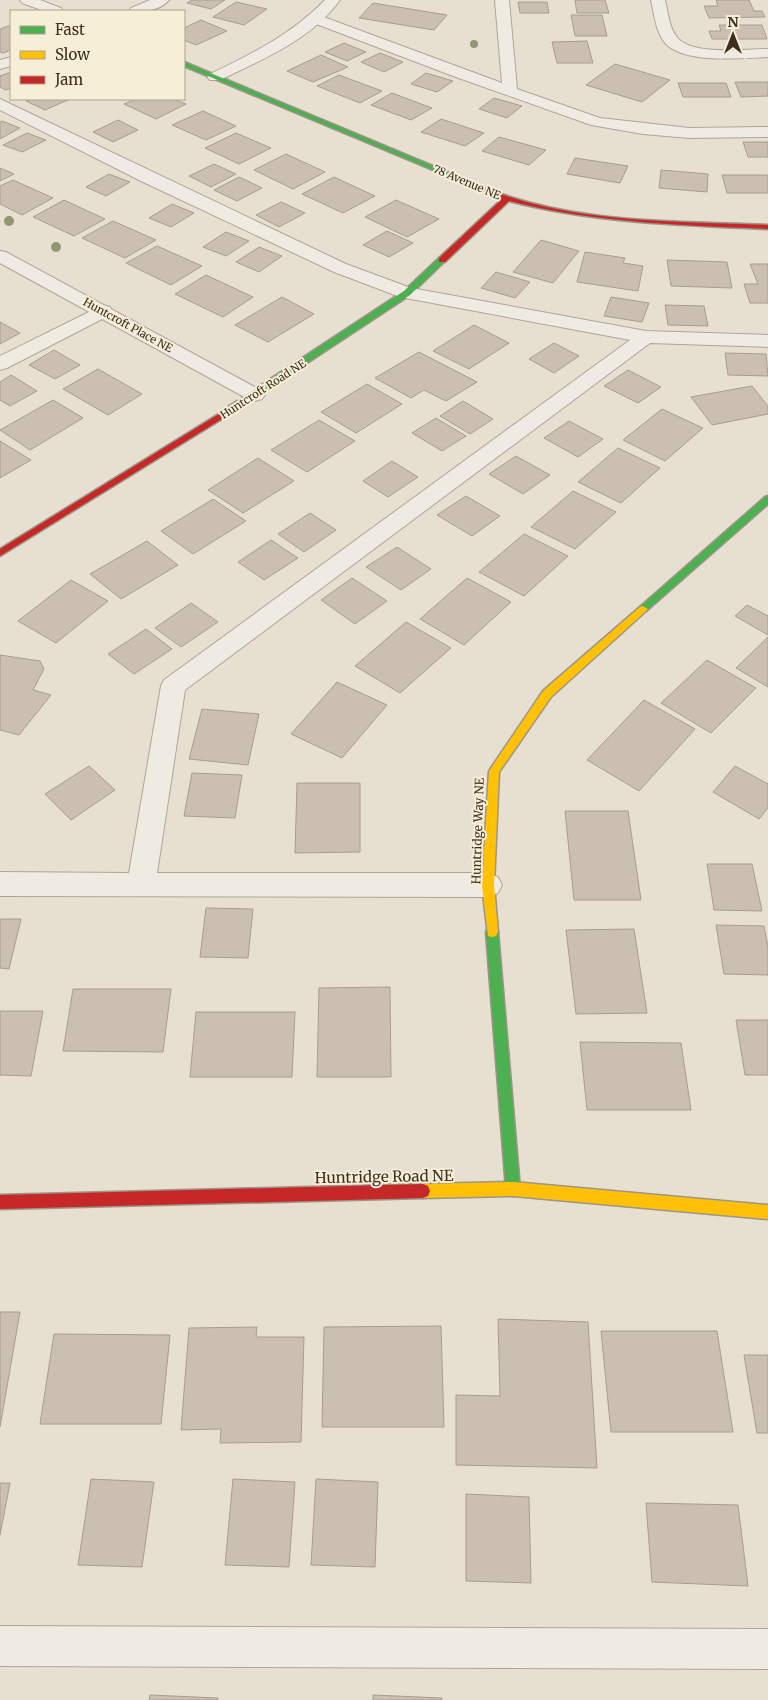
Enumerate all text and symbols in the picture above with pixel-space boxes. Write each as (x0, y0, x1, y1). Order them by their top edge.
legend (10, 10, 185, 100)
north arrow (708, 10, 758, 60)
text: N (727, 13, 739, 31)
text: Fast (55, 20, 85, 39)
text: Slow (55, 45, 90, 64)
text: Jam (54, 70, 83, 89)
street label: 78 Avenue NE (431, 162, 503, 202)
street label: Huntcroft Place NE (81, 295, 175, 355)
street label: Huntcroft Road NE (218, 356, 308, 422)
street label: Huntridge Way NE (468, 777, 487, 884)
street label: Huntridge Road NE (314, 1166, 454, 1187)

